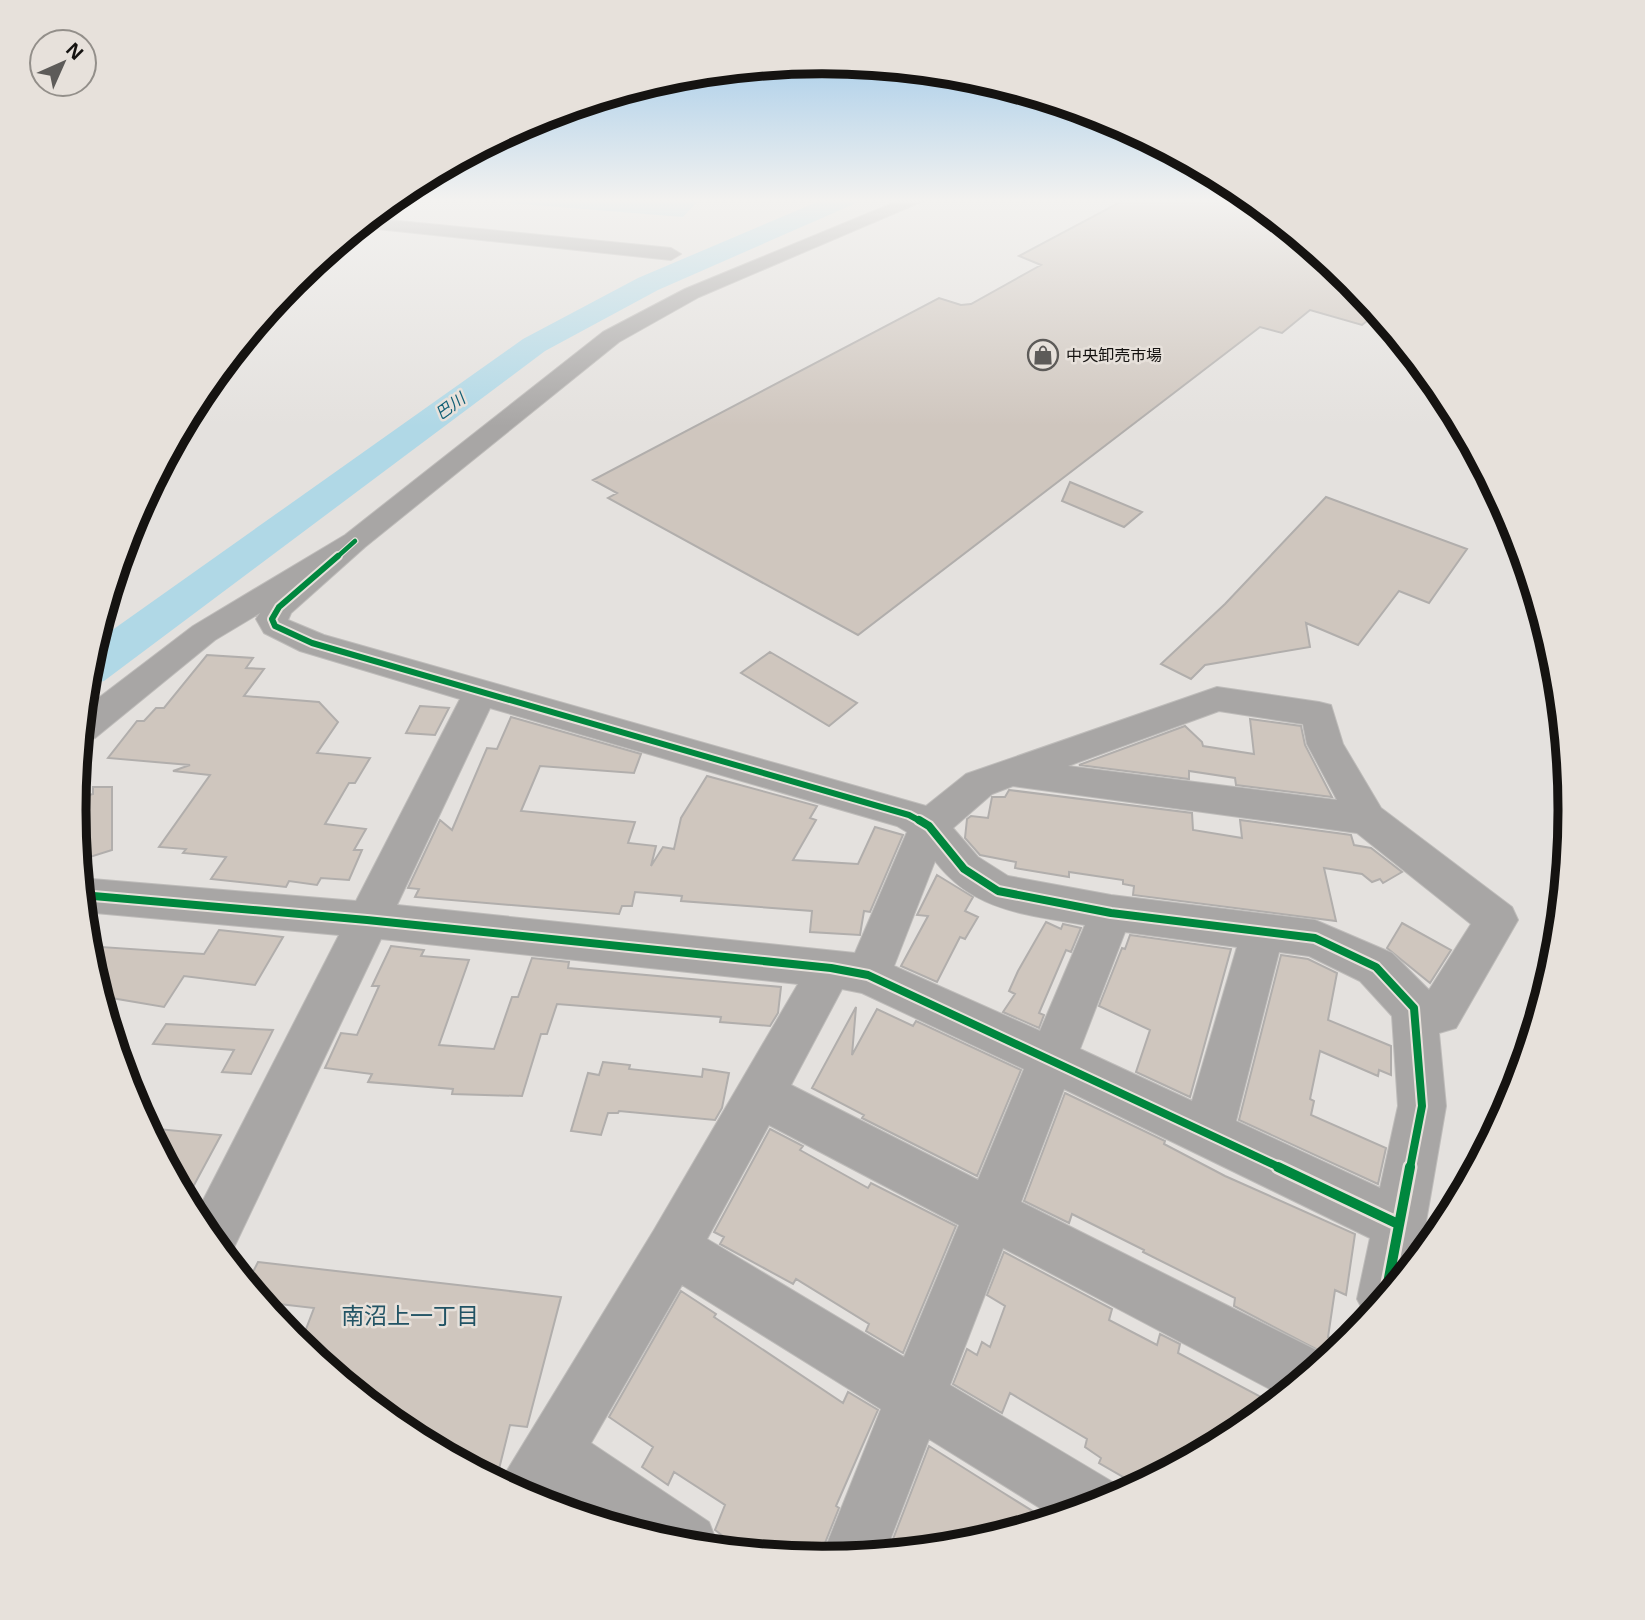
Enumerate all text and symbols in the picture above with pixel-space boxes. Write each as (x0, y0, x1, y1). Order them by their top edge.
north arrow (28, 28, 98, 98)
text: N (60, 36, 90, 66)
shop icon: 中央卸売市場 (1026, 338, 1060, 372)
place label: 中央卸売市場 (1066, 344, 1162, 366)
water label: 巴川 (431, 387, 471, 424)
district label: 南沼上一丁目 (341, 1299, 479, 1331)

